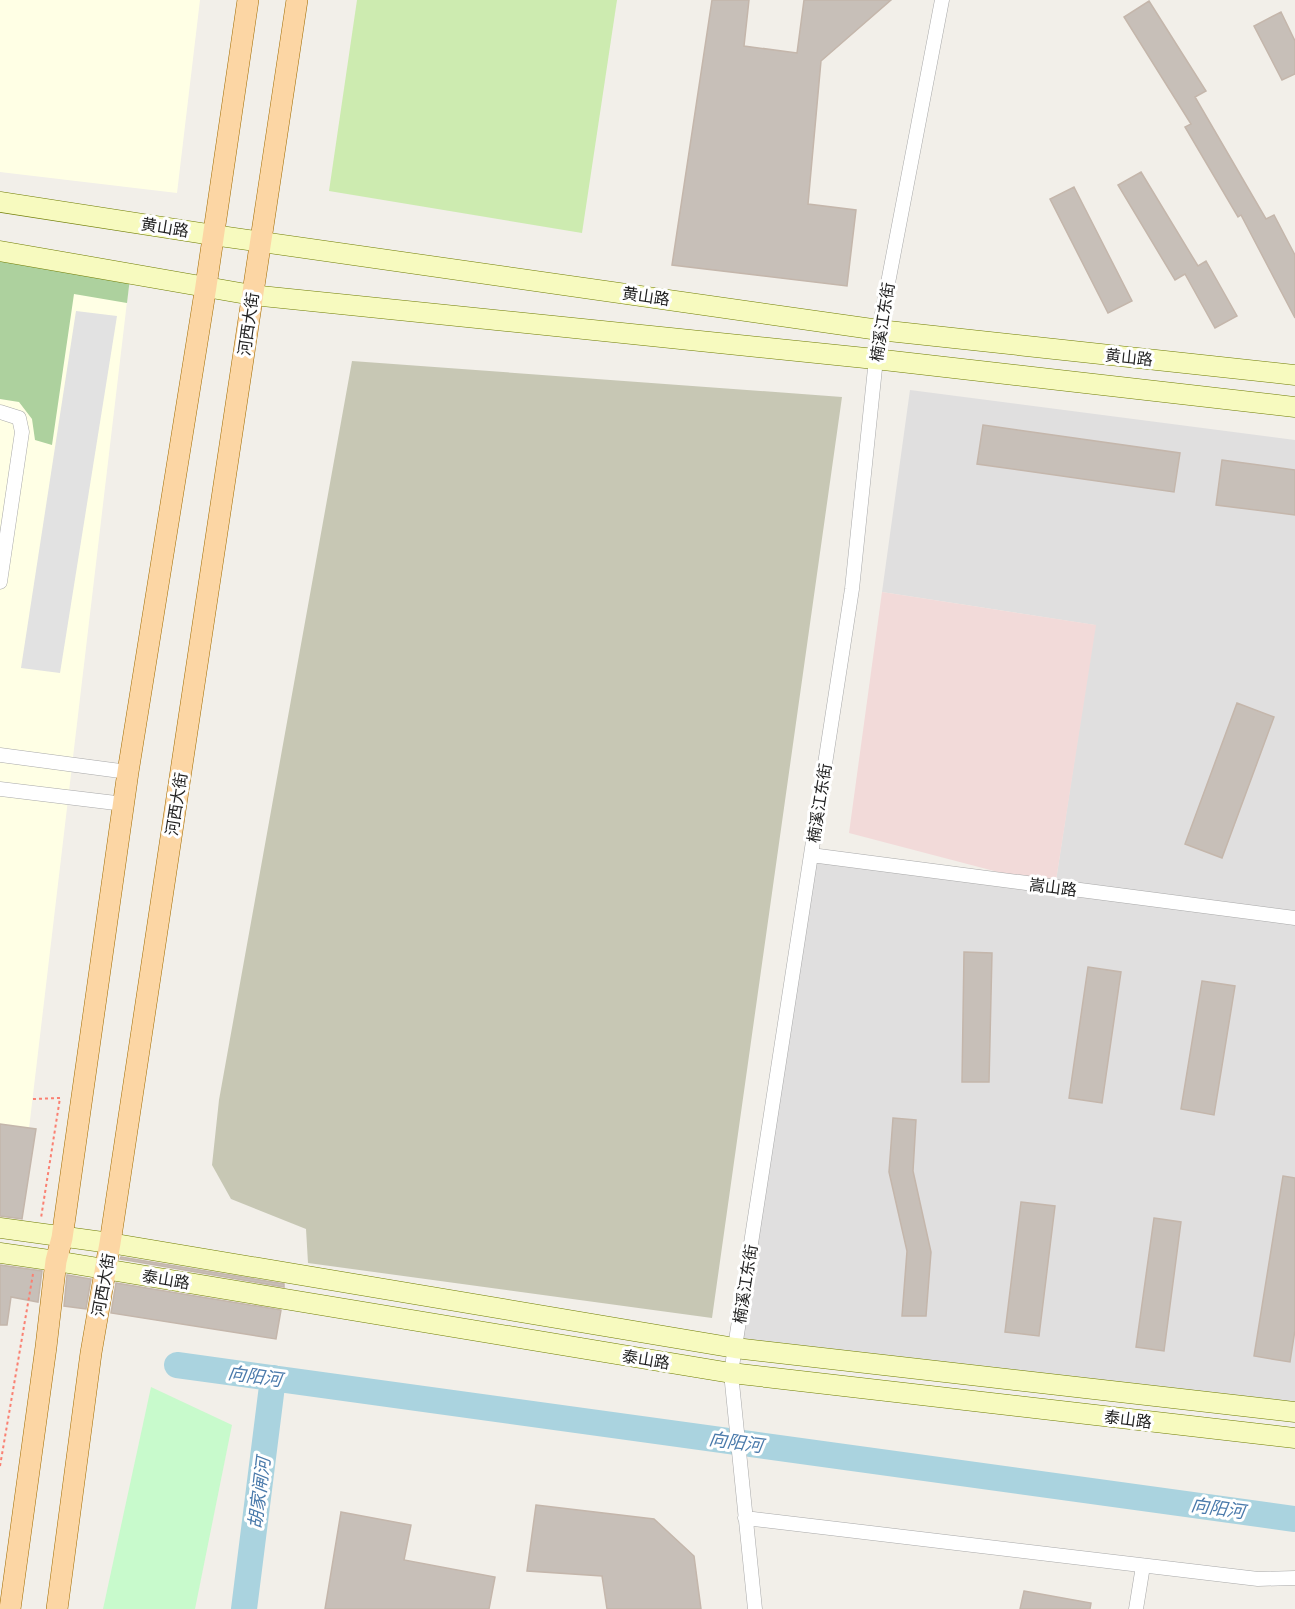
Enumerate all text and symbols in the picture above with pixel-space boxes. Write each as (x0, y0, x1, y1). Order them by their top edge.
street label: 黄山路 (139, 211, 191, 243)
street label: 黄山路 (621, 281, 671, 311)
street label: 楠溪江东街 (864, 281, 900, 363)
street label: 河西大街 (232, 291, 264, 357)
street label: 黄山路 (1104, 343, 1154, 371)
street label: 楠溪江东街 (801, 762, 837, 844)
street label: 河西大街 (159, 771, 193, 837)
street label: 嵩山路 (1028, 872, 1078, 902)
street label: 楠溪江东街 (727, 1243, 763, 1325)
street label: 河西大街 (86, 1251, 120, 1319)
street label: 泰山路 (140, 1263, 192, 1295)
street label: 泰山路 (620, 1343, 672, 1375)
water label: 向阳河 (226, 1359, 287, 1394)
street label: 泰山路 (1103, 1404, 1153, 1434)
water label: 向阳河 (707, 1425, 768, 1460)
water label: 胡家闸河 (241, 1453, 277, 1530)
water label: 向阳河 (1189, 1491, 1250, 1526)

